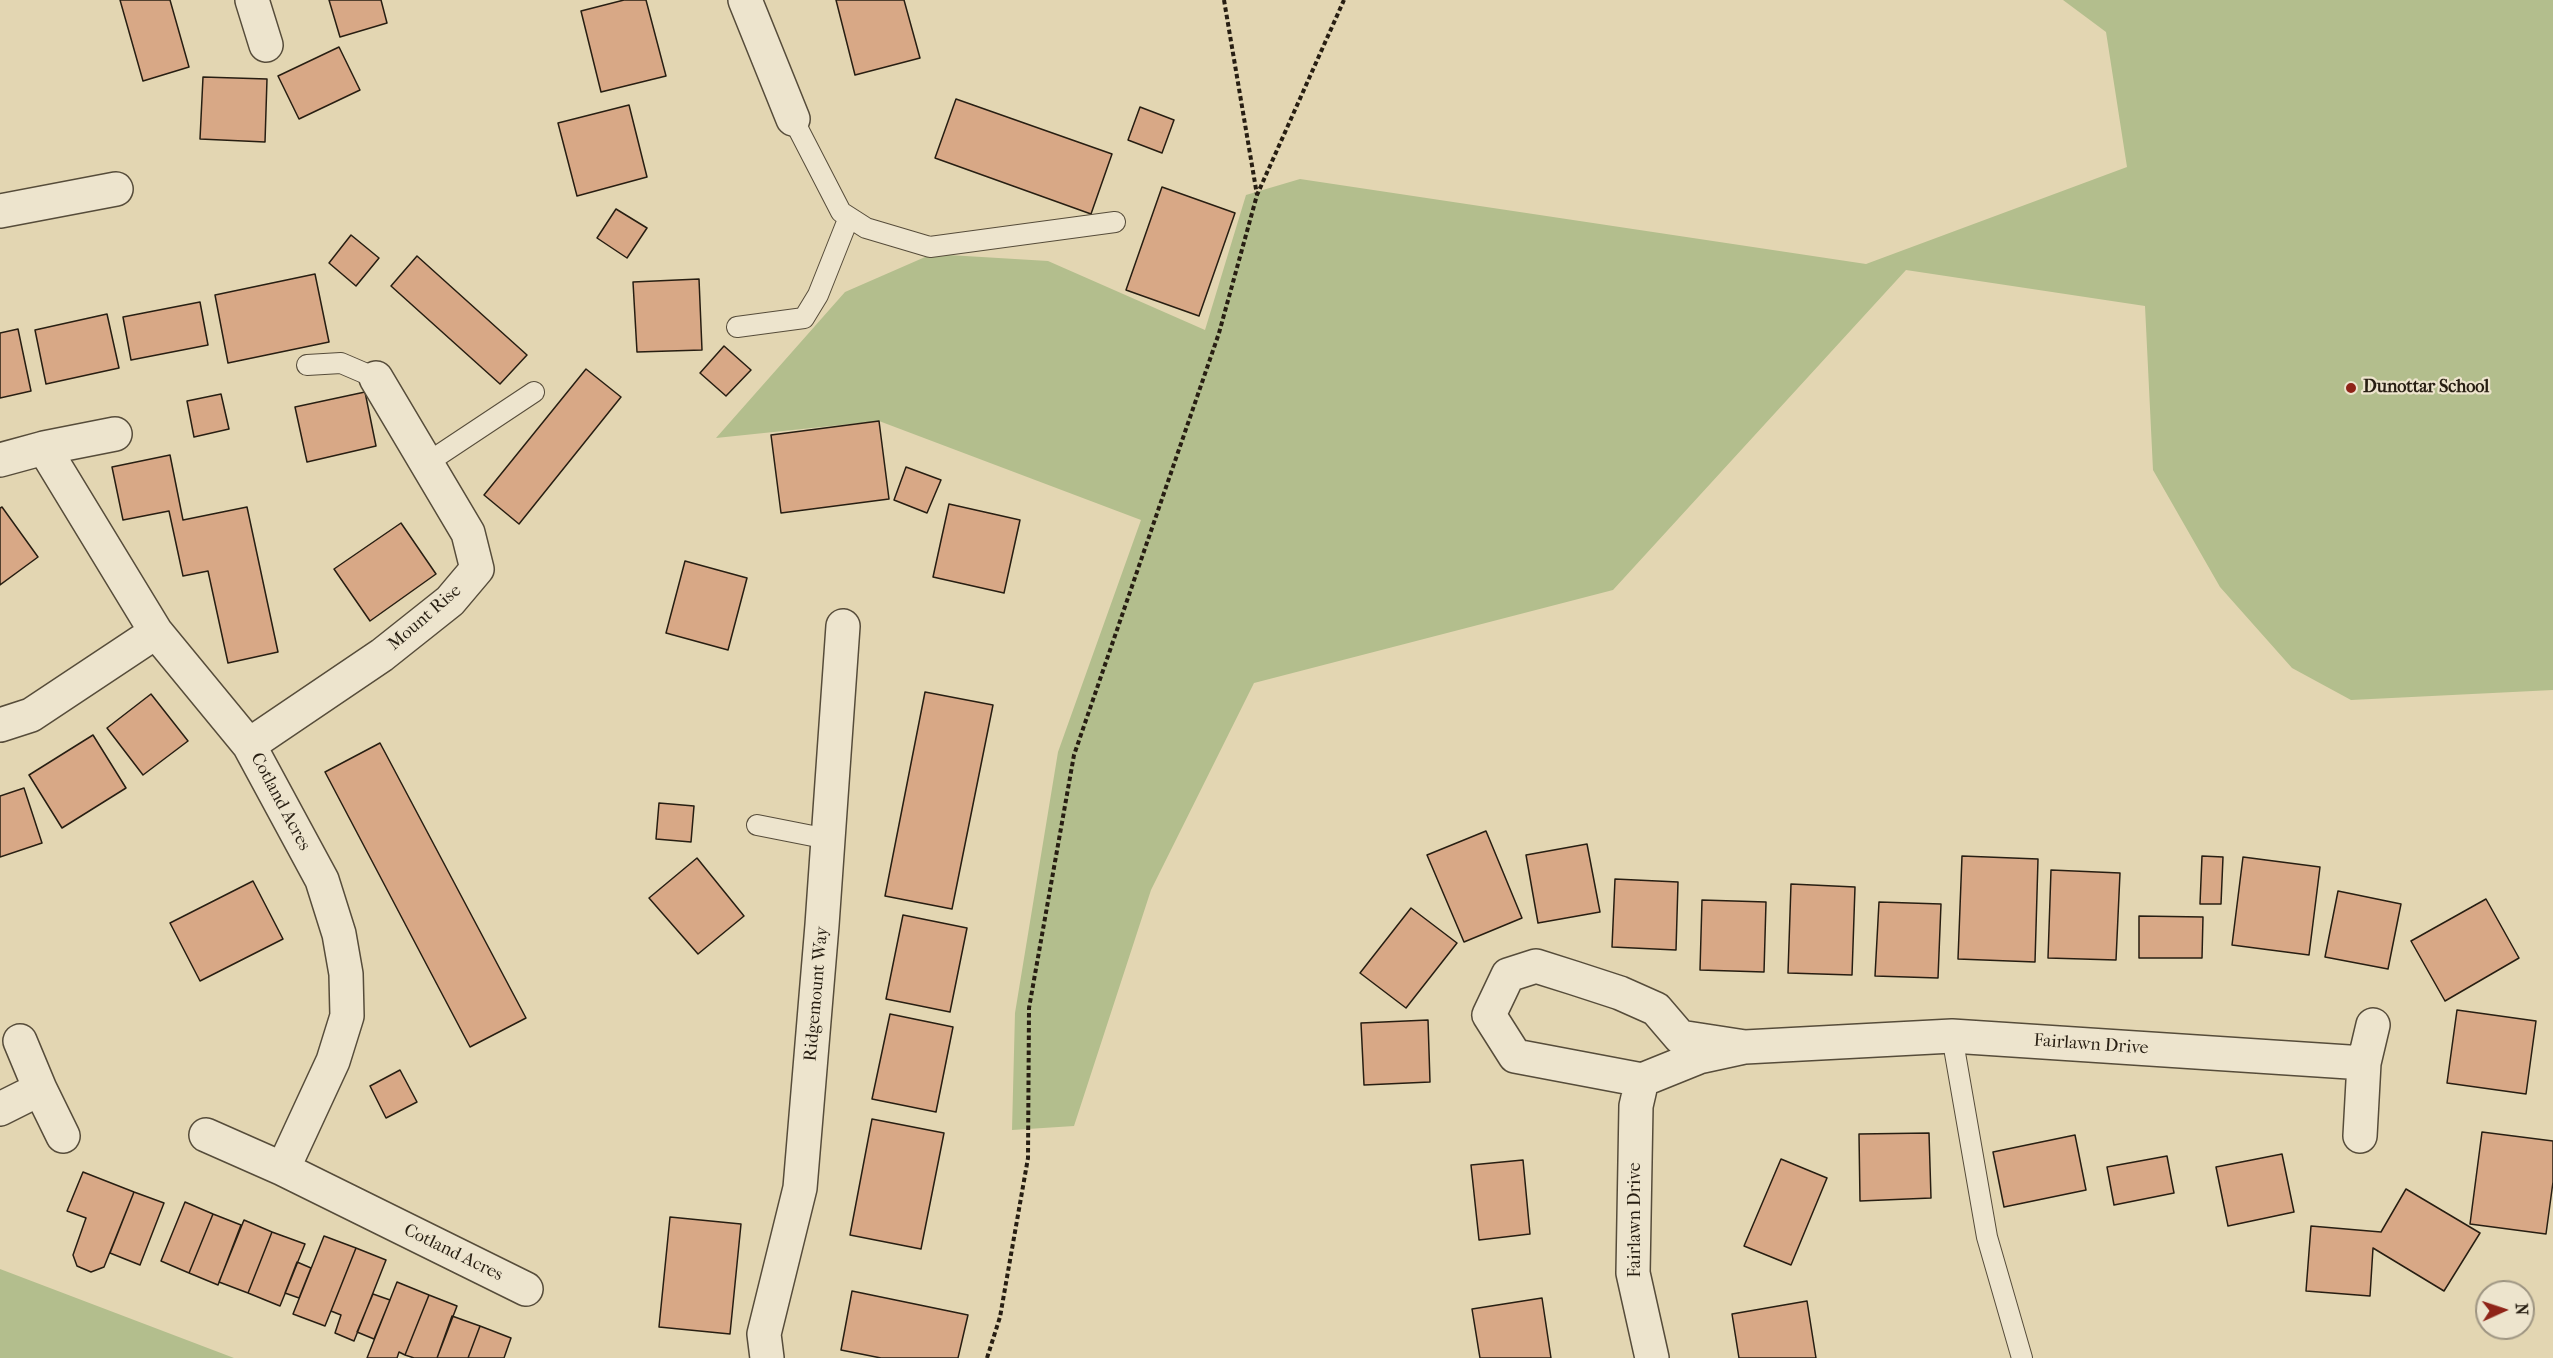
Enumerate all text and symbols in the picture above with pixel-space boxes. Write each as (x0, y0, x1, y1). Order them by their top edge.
place label: Dunottar School (2363, 377, 2489, 399)
marker: Dunottar School (2344, 381, 2358, 395)
street label: Mount Rise (384, 580, 466, 656)
street label: Cotland Acres (245, 749, 315, 855)
street label: Ridgemount Way (800, 926, 834, 1062)
street label: Fairlawn Drive (2033, 1030, 2149, 1060)
street label: Fairlawn Drive (1625, 1162, 1647, 1278)
street label: Cotland Acres (400, 1220, 506, 1286)
north arrow (2475, 1280, 2535, 1340)
text: N (2512, 1303, 2531, 1316)

